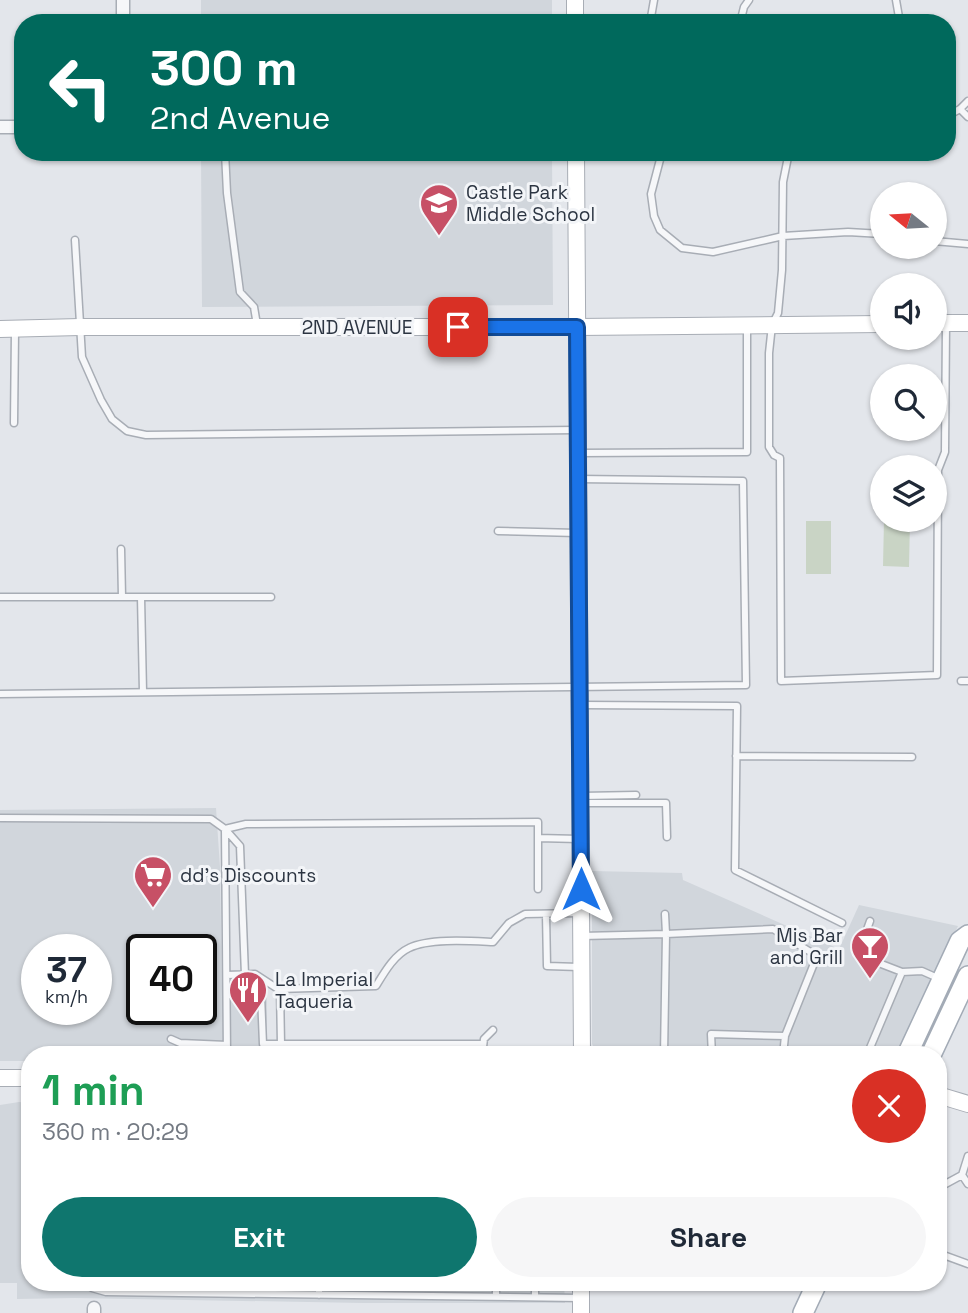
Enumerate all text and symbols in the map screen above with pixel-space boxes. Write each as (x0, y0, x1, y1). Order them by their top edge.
text: 300 m (150, 37, 298, 99)
icon: left (35, 42, 126, 133)
text: 2nd Avenue (150, 98, 330, 138)
place label: Castle Park Middle School (466, 180, 595, 227)
school or university icon: Castle Park Middle School (418, 182, 460, 237)
north arrow (870, 182, 947, 259)
map controls (870, 182, 947, 532)
button: sound (870, 273, 947, 350)
pin (428, 297, 488, 357)
icon: arrive (439, 308, 477, 346)
street label: 2ND AVENUE (302, 315, 412, 340)
button: search (870, 364, 947, 441)
button: layers (870, 455, 947, 532)
position arrow (544, 852, 618, 926)
supermarket icon: dd's Discounts (132, 854, 174, 909)
place label: dd's Discounts (180, 863, 316, 888)
place label: Mjs Bar and Grill (770, 923, 843, 970)
bar icon: Mjs Bar and Grill (849, 925, 891, 980)
speed limit sign: 40 (126, 934, 217, 1025)
text: 37 (46, 948, 87, 992)
place label: La Imperial Taqueria (275, 967, 373, 1014)
restaurant icon: La Imperial Taqueria (227, 969, 269, 1024)
text: km/h (45, 985, 88, 1008)
text: 1 min (42, 1064, 145, 1117)
button: close (852, 1069, 926, 1143)
text: 360 m · 20:29 (42, 1117, 189, 1147)
button: Exit (42, 1197, 477, 1277)
button: Share (491, 1197, 926, 1277)

